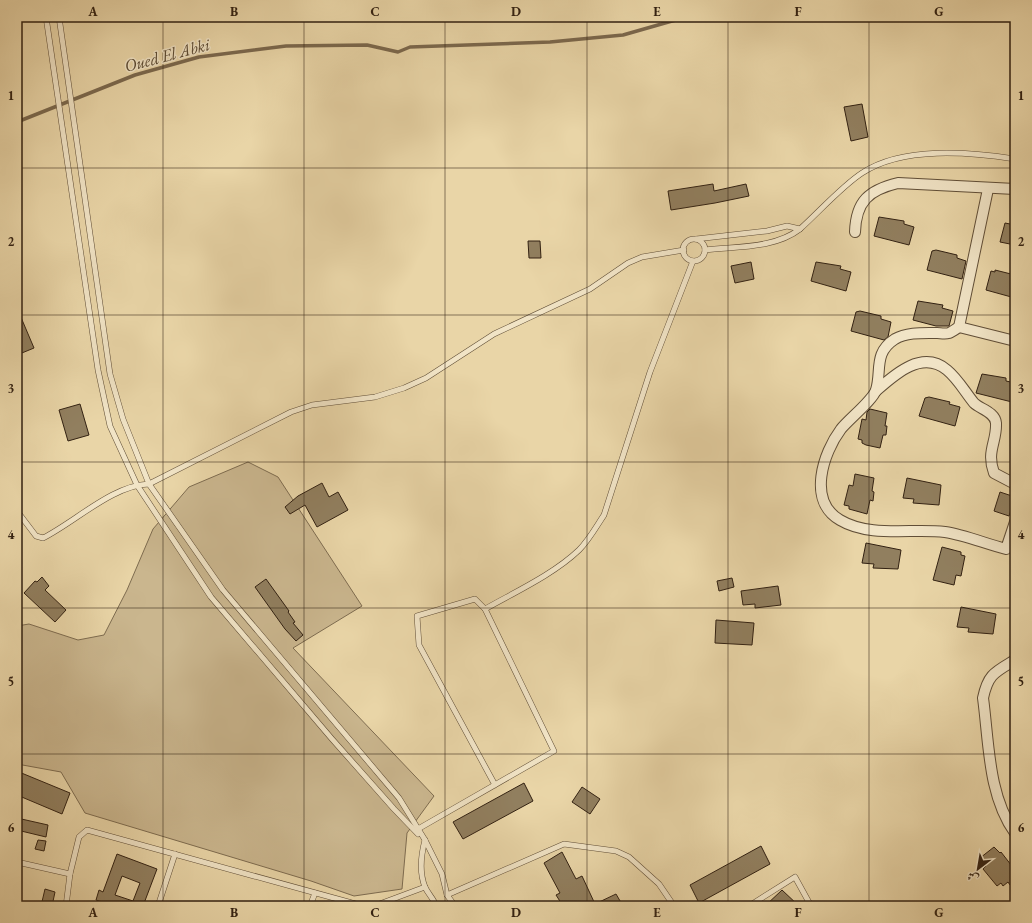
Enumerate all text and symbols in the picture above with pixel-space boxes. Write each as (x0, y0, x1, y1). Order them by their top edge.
text: A (87, 3, 98, 20)
text: B (230, 3, 238, 20)
text: C (370, 3, 380, 20)
text: D (511, 3, 521, 20)
text: E (653, 3, 661, 20)
text: F (794, 3, 802, 20)
text: G (934, 3, 944, 20)
water label: Oued El Abki (122, 33, 213, 77)
text: 1 (8, 87, 15, 104)
text: 1 (1018, 87, 1025, 104)
text: 2 (8, 233, 15, 250)
text: 2 (1018, 233, 1025, 250)
text: 3 (8, 380, 15, 397)
text: 3 (1018, 380, 1025, 397)
text: 4 (8, 526, 15, 543)
text: 4 (1018, 526, 1025, 543)
text: 5 (8, 673, 14, 690)
text: 5 (1018, 673, 1024, 690)
text: 6 (8, 819, 15, 836)
text: 6 (1018, 819, 1025, 836)
north arrow (958, 849, 998, 889)
text: ش (964, 869, 981, 886)
text: A (87, 904, 98, 921)
text: B (230, 904, 238, 921)
text: C (370, 904, 380, 921)
text: D (511, 904, 521, 921)
text: E (653, 904, 661, 921)
text: F (794, 904, 802, 921)
text: G (934, 904, 944, 921)

